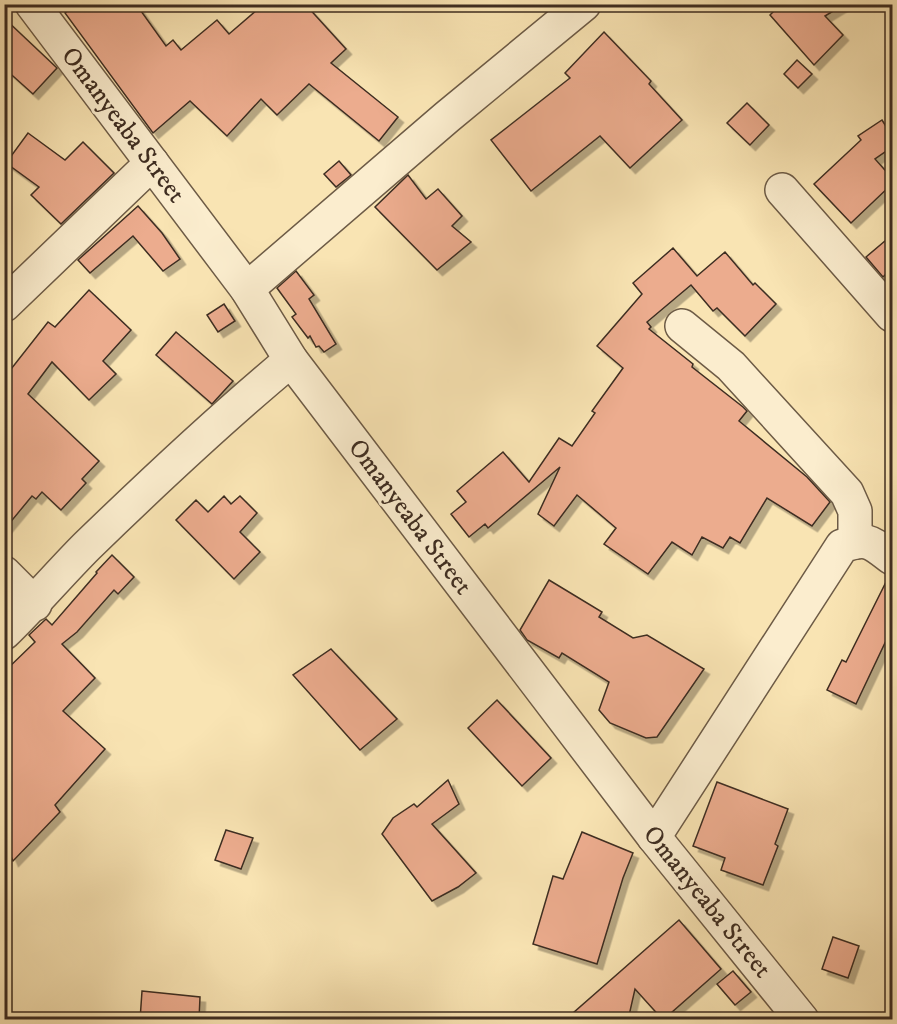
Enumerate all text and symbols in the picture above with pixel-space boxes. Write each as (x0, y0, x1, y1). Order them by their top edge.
street label: Omanyeaba Street (54, 40, 192, 210)
street label: Omanyeaba Street (341, 432, 479, 602)
street label: Omanyeaba Street (635, 819, 779, 985)

